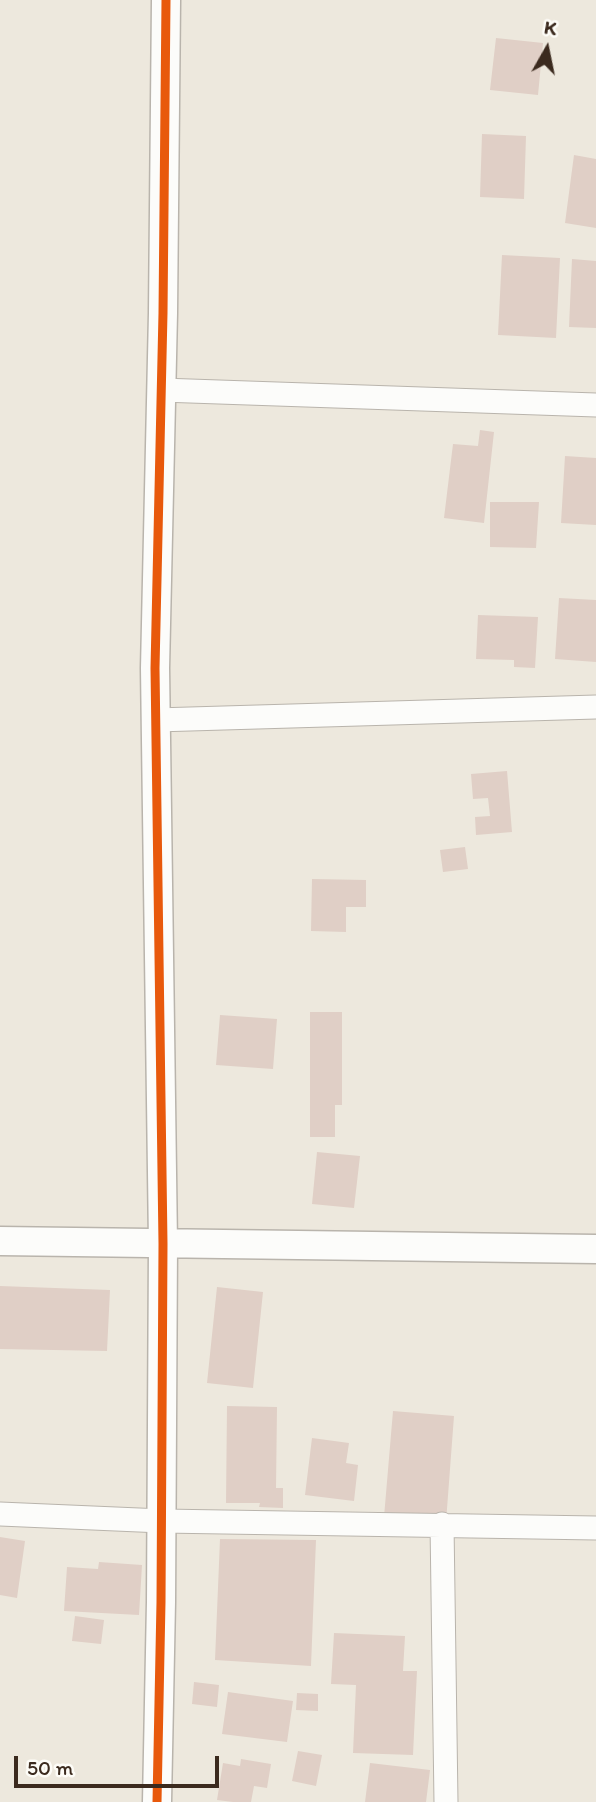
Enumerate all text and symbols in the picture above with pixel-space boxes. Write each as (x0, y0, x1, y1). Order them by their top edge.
north arrow (512, 14, 582, 84)
text: K (543, 15, 558, 40)
scale bar (18, 1742, 222, 1786)
text: 50 m (27, 1755, 73, 1780)

